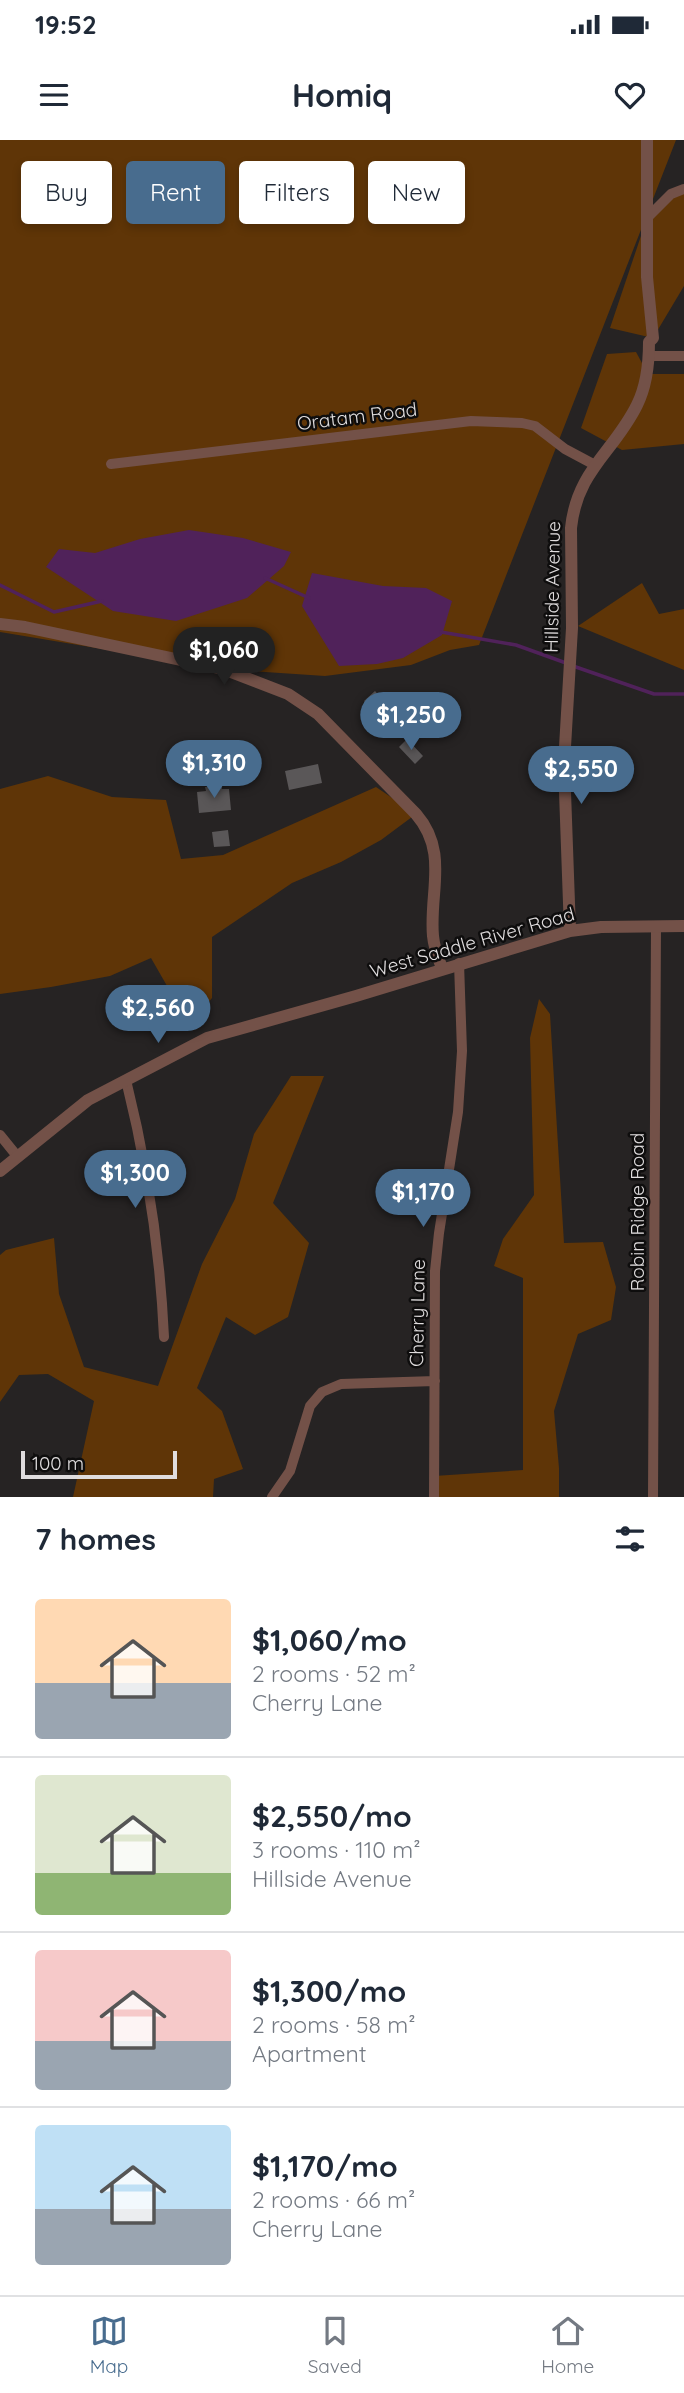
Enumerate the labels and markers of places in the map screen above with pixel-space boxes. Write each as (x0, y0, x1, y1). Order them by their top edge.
pin: $1,060 (167, 628, 281, 687)
pin: $1,250 (354, 692, 468, 752)
pin: $1,310 (157, 740, 271, 800)
pin: $2,550 (524, 746, 638, 806)
pin: $2,560 (101, 986, 215, 1045)
pin: $1,300 (78, 1150, 192, 1210)
pin: $1,170 (366, 1170, 480, 1229)

